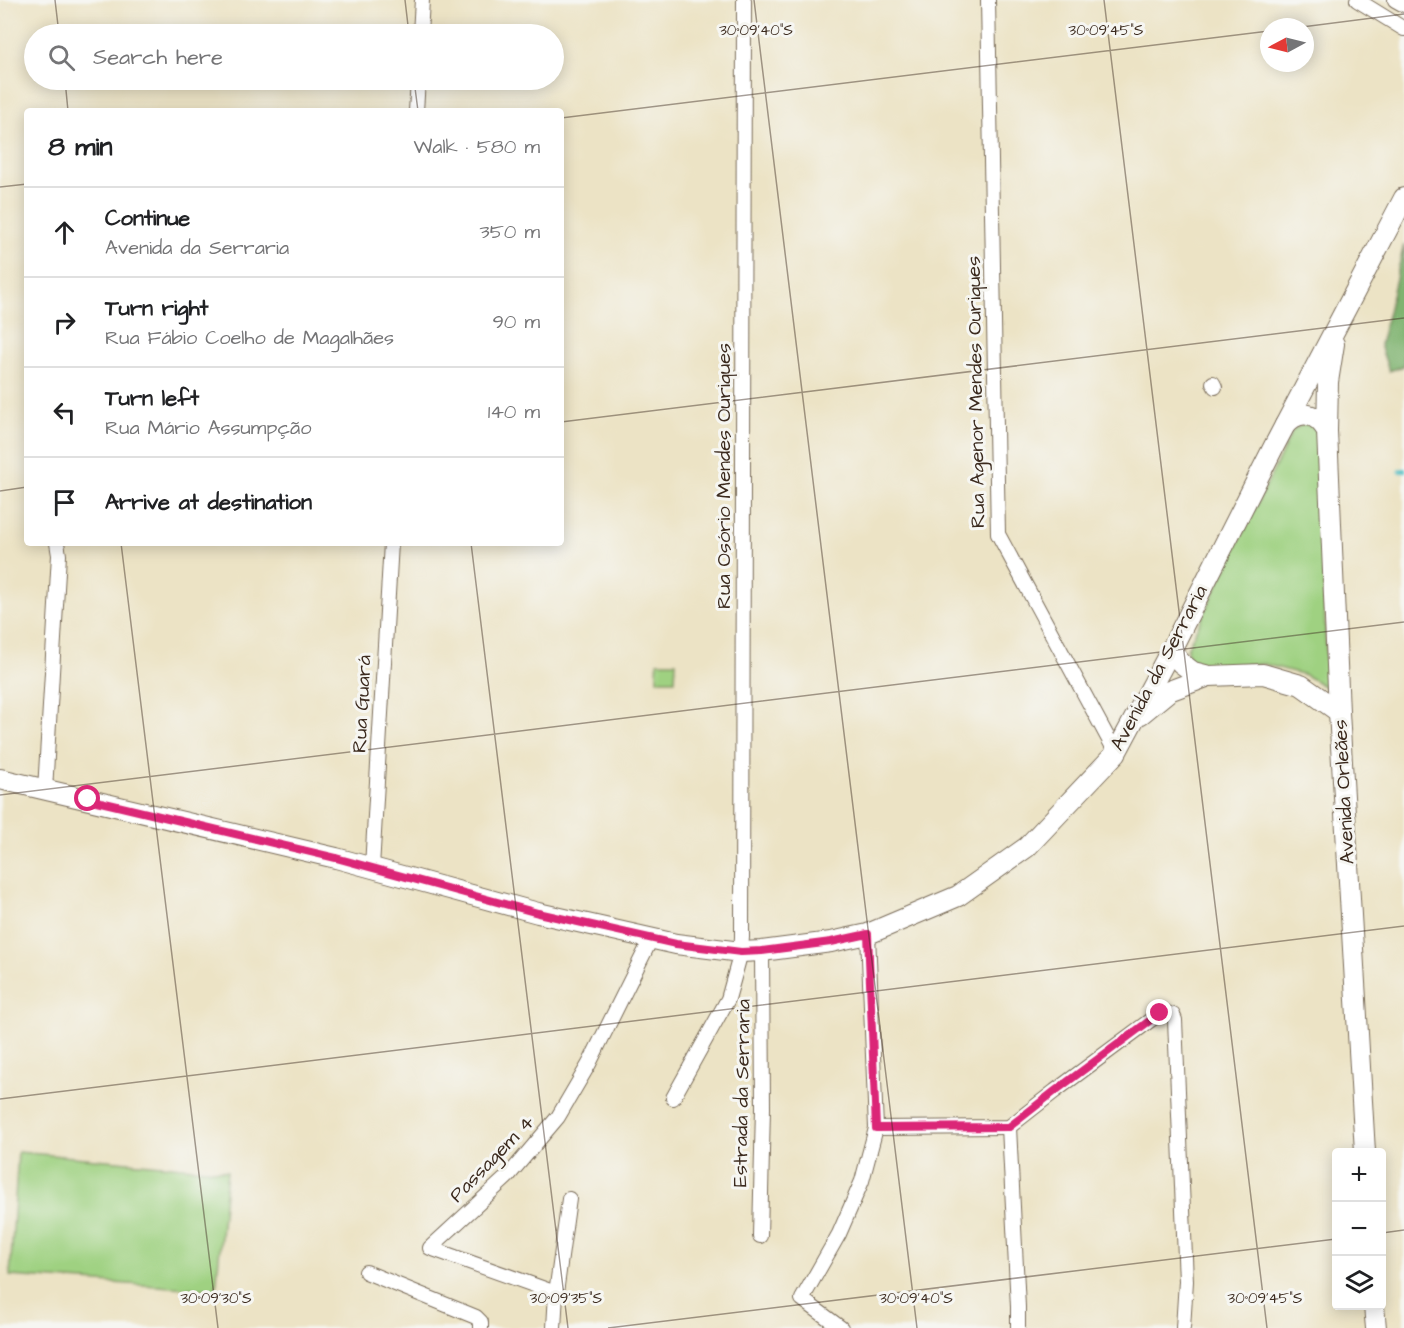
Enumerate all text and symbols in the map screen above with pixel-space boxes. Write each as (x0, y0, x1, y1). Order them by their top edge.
north arrow (1260, 18, 1314, 72)
text: 30°09'40"S (719, 20, 793, 41)
text: 30°09'45"S (1069, 20, 1144, 41)
search box (24, 24, 564, 90)
icon: search (45, 41, 78, 74)
text: Search here (93, 42, 223, 73)
text: 8 min (48, 129, 112, 165)
text: Walk · 580 m (413, 133, 540, 161)
text: Continue (105, 203, 190, 234)
icon: ahead (48, 216, 81, 249)
text: 350 m (479, 218, 540, 246)
text: Avenida da Serraria (105, 234, 289, 262)
street label: Rua Agenor Mendes Ouriques (960, 256, 993, 528)
text: Turn right (105, 293, 208, 324)
icon: right (48, 306, 81, 339)
text: 90 m (492, 308, 540, 336)
text: Rua Fábio Coelho de Magalhães (105, 324, 394, 352)
street label: Rua Osório Mendes Ouriques (710, 343, 738, 609)
text: Turn left (105, 383, 199, 414)
icon: left (48, 396, 81, 429)
text: 140 m (488, 398, 540, 426)
text: Rua Mário Assumpção (105, 414, 311, 442)
icon: arrive (48, 486, 81, 519)
text: Arrive at destination (105, 487, 312, 518)
street label: Avenida da Serraria (1103, 580, 1215, 756)
street label: Rua Guará (345, 654, 379, 754)
street label: Avenida Orleães (1326, 719, 1362, 865)
route start (74, 785, 100, 811)
street label: Estrada da Serraria (726, 999, 758, 1187)
route end (1146, 999, 1172, 1025)
street label: Passagem 4 (443, 1109, 542, 1210)
map controls (1332, 1148, 1386, 1310)
button: + (1332, 1148, 1386, 1202)
button: − (1332, 1202, 1386, 1256)
button: layers (1332, 1256, 1386, 1310)
text: 30°09'30"S (180, 1288, 252, 1309)
text: 30°09'35"S (530, 1288, 602, 1309)
text: 30°09'40"S (879, 1288, 953, 1309)
text: 30°09'45"S (1228, 1288, 1303, 1309)

